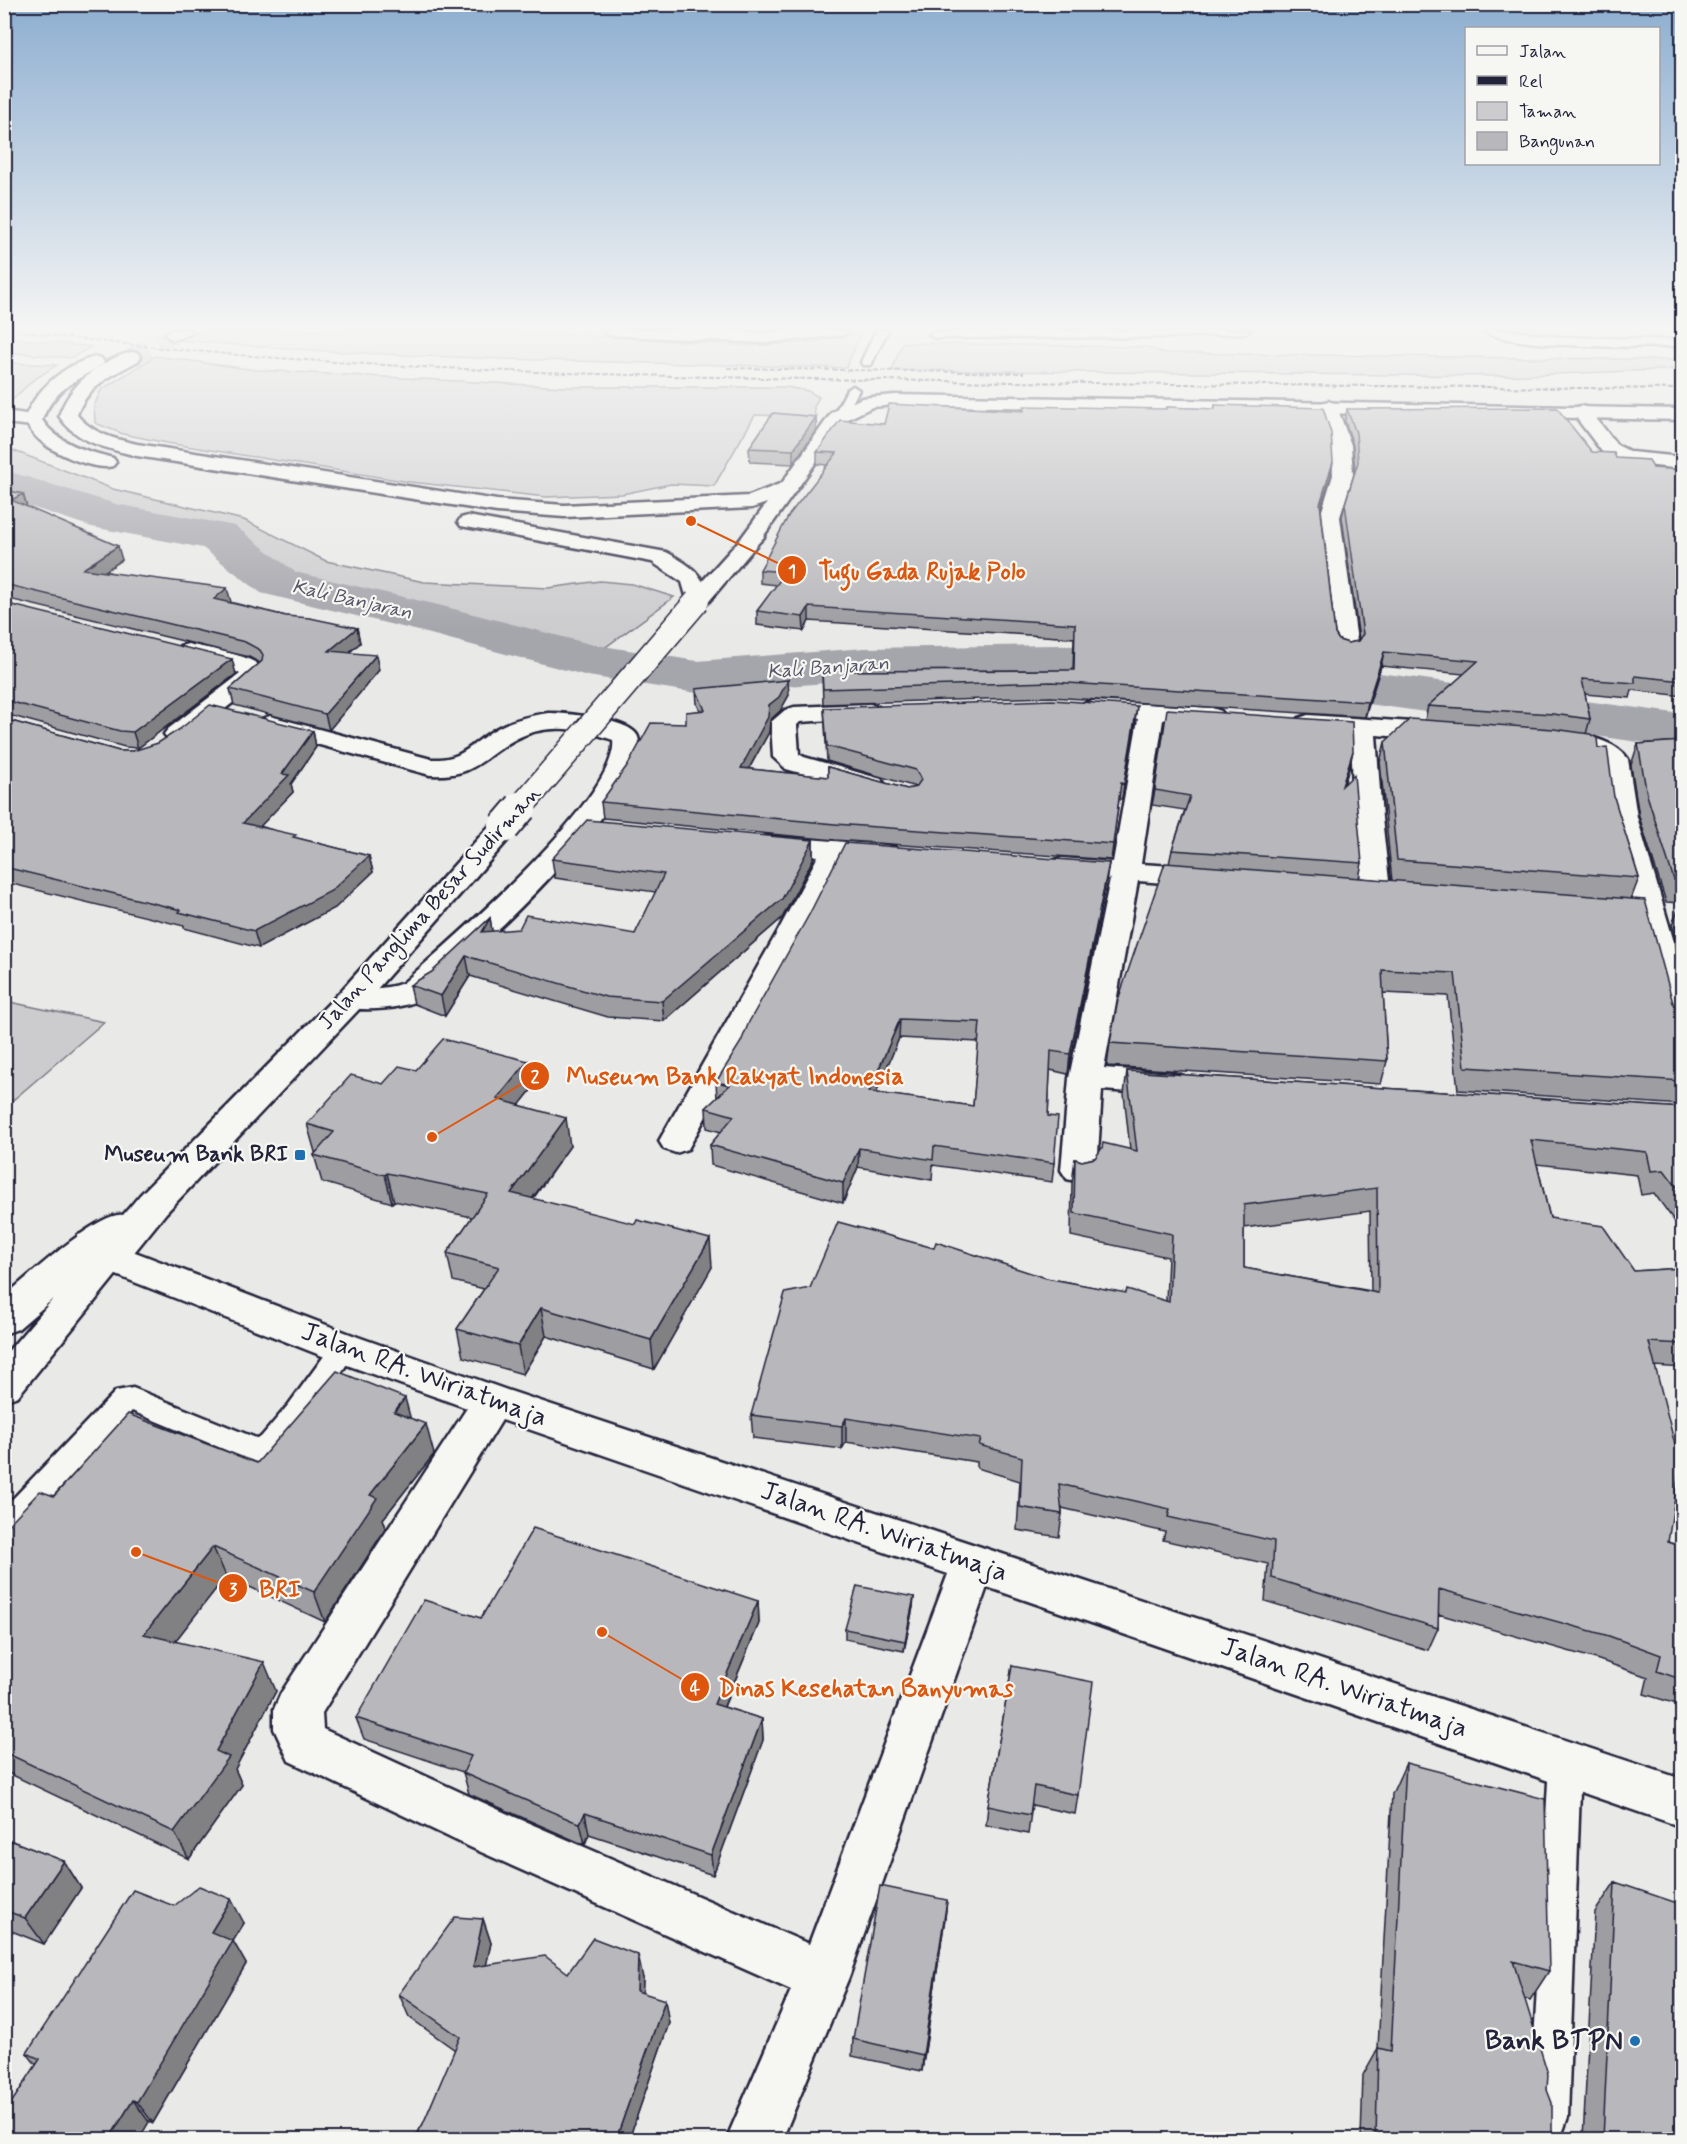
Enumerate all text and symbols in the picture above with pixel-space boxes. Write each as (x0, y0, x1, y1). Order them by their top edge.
legend (1465, 27, 1660, 165)
text: Jalan (1519, 40, 1566, 64)
text: Rel (1519, 70, 1543, 94)
text: Taman (1519, 100, 1576, 124)
text: Bangunan (1519, 130, 1595, 155)
callout: Tugu Gada Rujak Polo (777, 549, 1037, 591)
text: Tugu Gada Rujak Polo (819, 557, 1026, 591)
text: 1 (788, 560, 796, 584)
water label: Kali Banjaran (290, 573, 414, 627)
water label: Kali Banjaran (766, 650, 890, 686)
street label: Jalan Panglima Besar Sudirman (313, 780, 550, 1038)
callout: Museum Bank Rakyat Indonesia (520, 1055, 921, 1097)
text: Museum Bank Rakyat Indonesia (566, 1062, 904, 1093)
text: 2 (531, 1065, 540, 1089)
place label: Museum Bank BRI (104, 1141, 288, 1169)
marker: Museum Bank BRI (293, 1148, 307, 1162)
street label: Jalan RA. Wiriatmaja (296, 1314, 552, 1436)
street label: Jalan RA. Wiriatmaja (756, 1473, 1012, 1591)
callout: BRI (218, 1567, 313, 1609)
text: BRI (259, 1575, 301, 1606)
text: 3 (229, 1578, 238, 1602)
street label: Jalan RA. Wiriatmaja (1216, 1629, 1472, 1747)
callout: Dinas Kesehatan Banyumas (680, 1666, 1021, 1708)
text: Dinas Kesehatan Banyumas (719, 1674, 1014, 1705)
text: 4 (690, 1677, 701, 1701)
place label: Bank BTPN (1485, 2024, 1623, 2059)
marker: Bank BTPN (1628, 2034, 1642, 2048)

